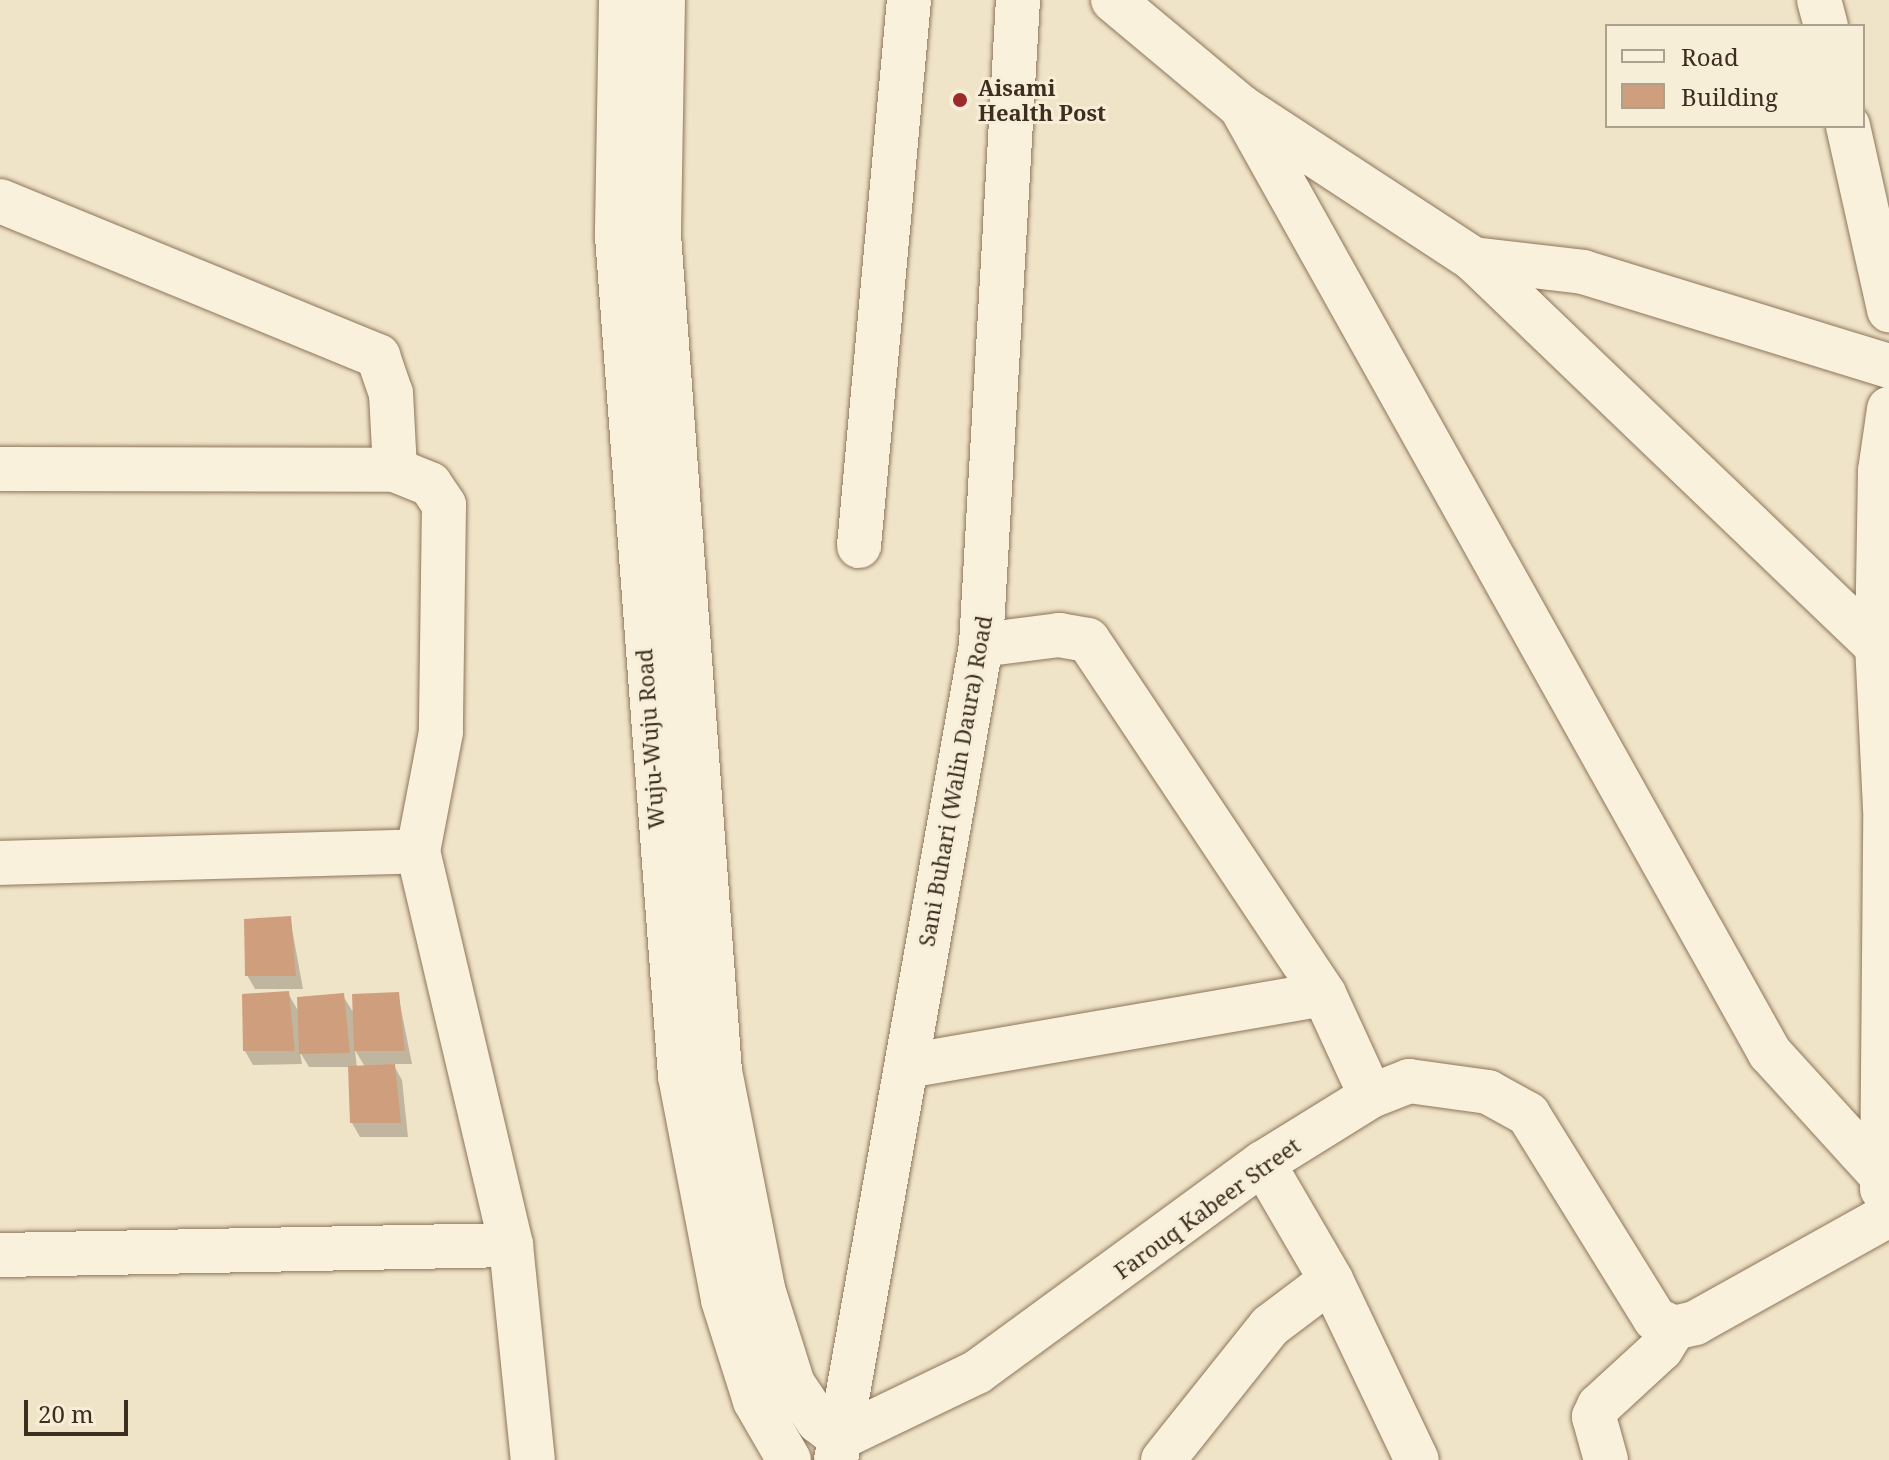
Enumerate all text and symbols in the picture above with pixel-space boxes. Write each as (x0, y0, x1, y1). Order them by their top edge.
legend (1605, 24, 1865, 128)
text: Road (1681, 40, 1739, 73)
place label: Aisami Health Post (978, 74, 1106, 126)
text: Building (1681, 80, 1778, 113)
marker: Aisami Health Post (949, 89, 971, 111)
street label: Sani Buhari (Walin Daura) Road (913, 614, 997, 948)
street label: Wuju-Wuju Road (631, 648, 669, 830)
street label: Farouq Kabeer Street (1109, 1132, 1305, 1284)
scale bar (28, 1384, 132, 1434)
text: 20 m (38, 1397, 94, 1430)

